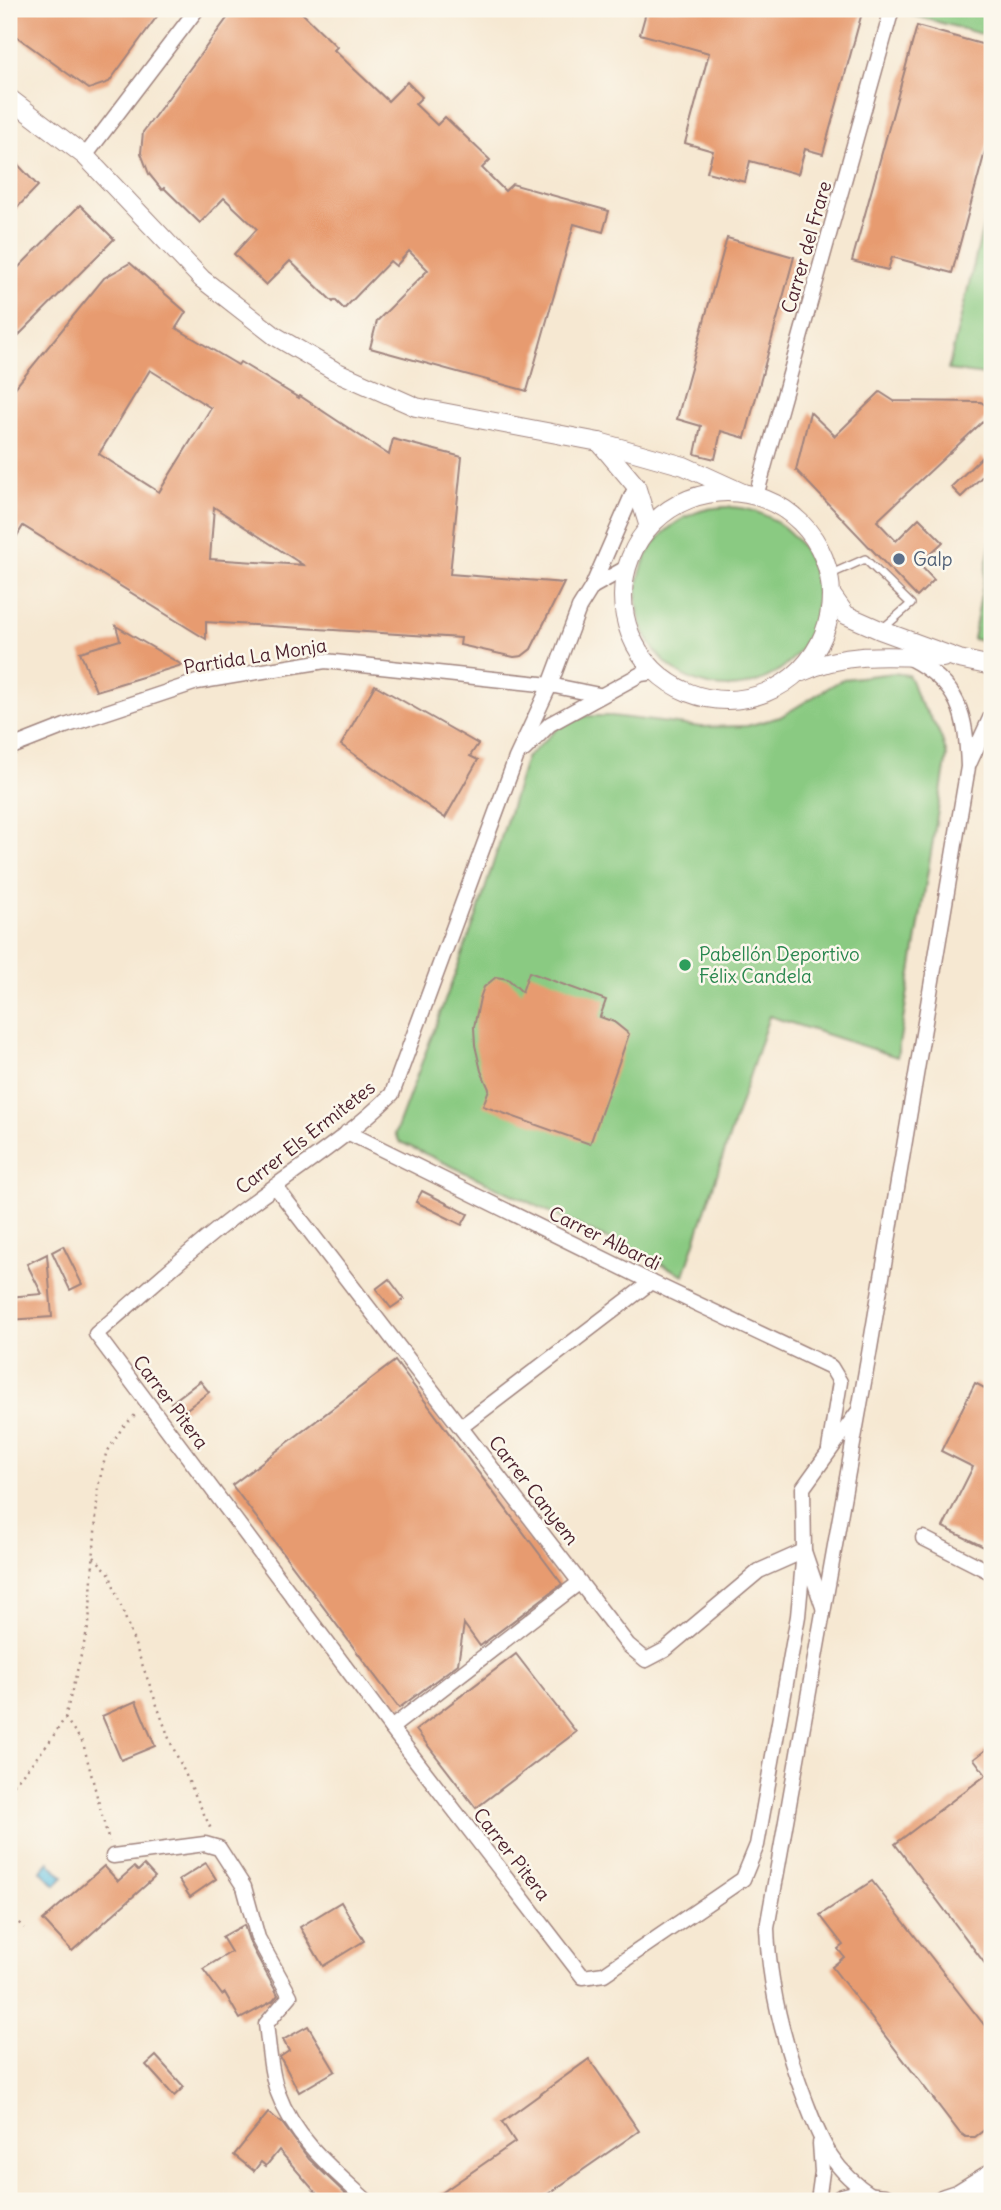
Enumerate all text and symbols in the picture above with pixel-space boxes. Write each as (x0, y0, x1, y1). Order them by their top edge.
street label: Carrer del Frare (776, 178, 836, 316)
place label: Galp (913, 547, 953, 571)
marker: Galp (891, 551, 907, 567)
street label: Partida La Monja (182, 633, 328, 679)
place label: Pabellón Deportivo Félix Candela (699, 942, 860, 988)
marker: Pabellón Deportivo Félix Candela (677, 957, 693, 973)
street label: Carrer Els Ermitetes (230, 1075, 380, 1199)
street label: Carrer Albardi (545, 1201, 665, 1275)
street label: Carrer Pitera (128, 1350, 214, 1454)
street label: Carrer Canyem (484, 1430, 584, 1550)
street label: Carrer Pitera (468, 1803, 556, 1905)

